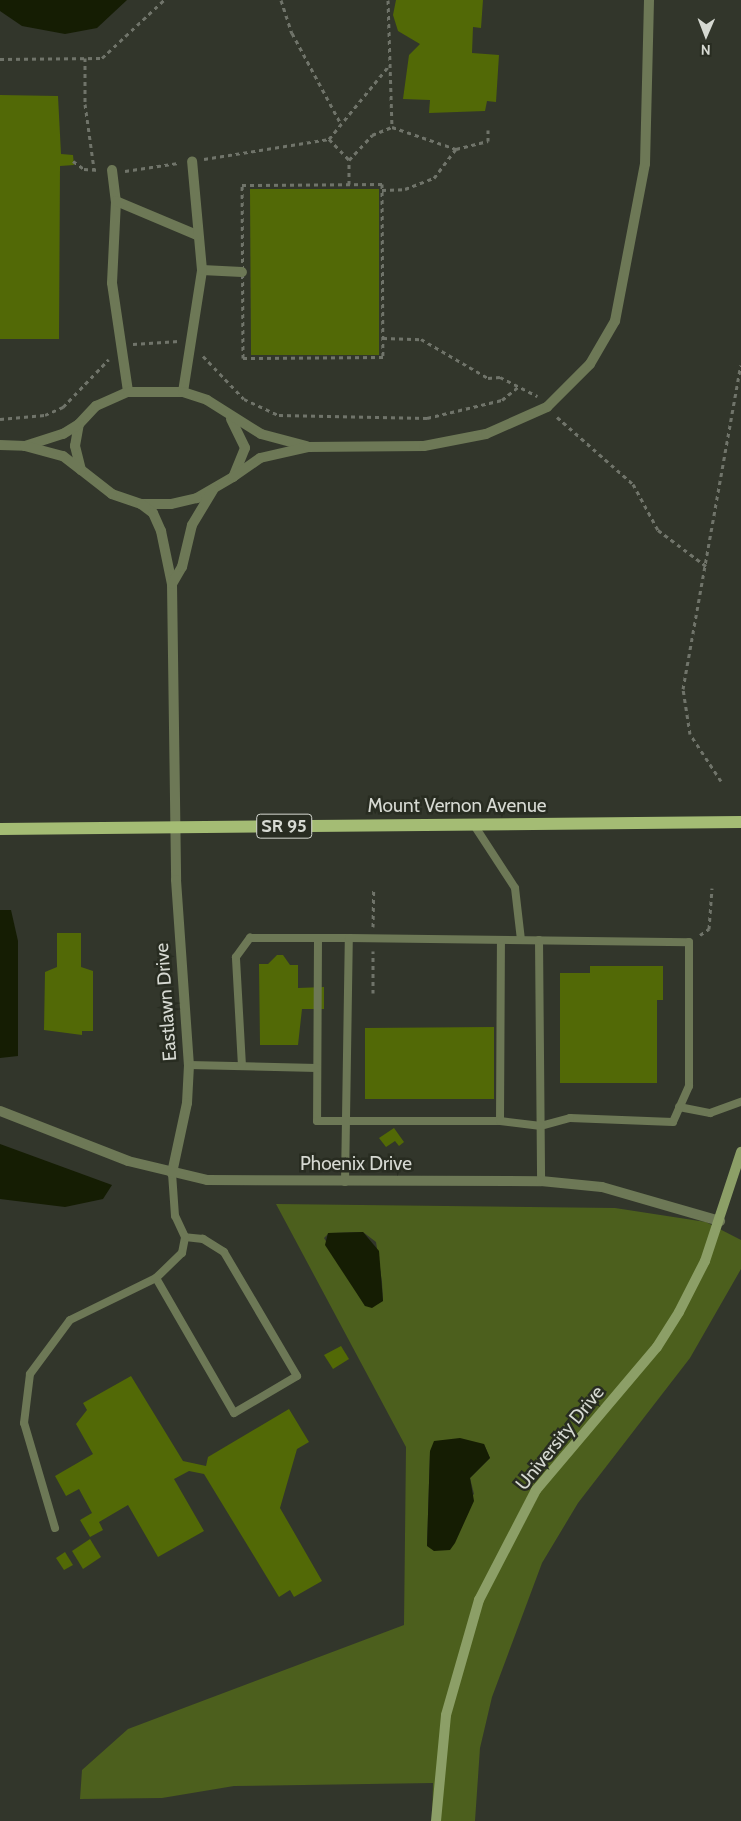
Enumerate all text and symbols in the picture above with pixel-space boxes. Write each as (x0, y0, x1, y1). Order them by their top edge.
north arrow (681, 10, 731, 60)
text: N (701, 41, 711, 59)
street label: Mount Vernon Avenue (367, 795, 547, 817)
road number: SR 95 (255, 810, 313, 841)
street label: Eastlawn Drive (150, 942, 182, 1062)
street label: Phoenix Drive (300, 1153, 412, 1175)
street label: University Drive (511, 1381, 609, 1495)

